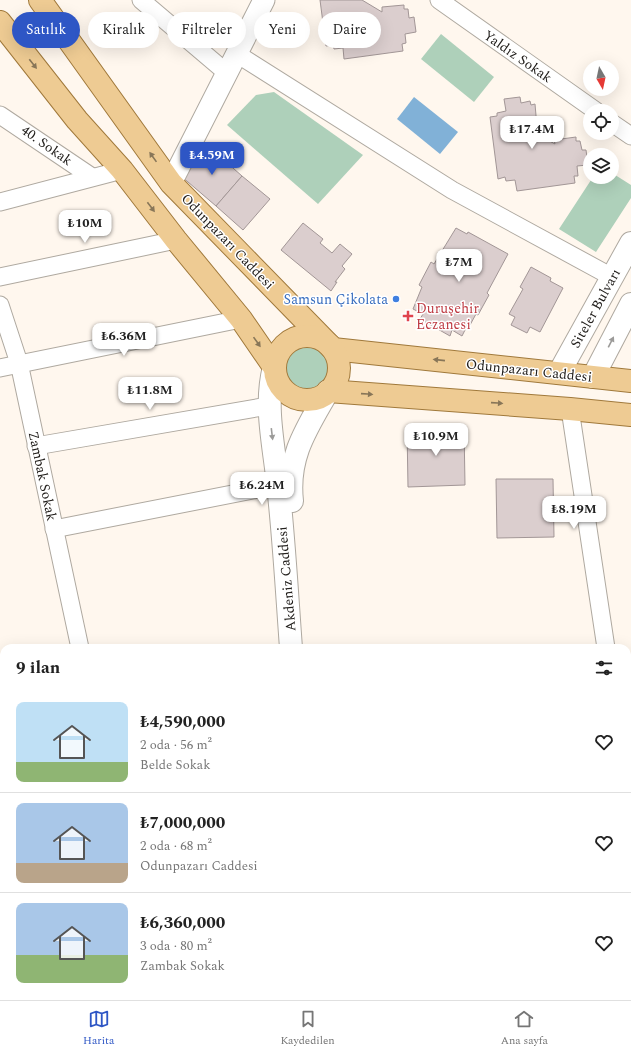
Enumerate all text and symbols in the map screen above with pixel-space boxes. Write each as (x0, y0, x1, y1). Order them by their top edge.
chip: Satılık (12, 12, 80, 48)
chip: Kiralık (88, 12, 159, 48)
chip: Filtreler (167, 12, 246, 48)
chip: Yeni (254, 12, 310, 48)
chip: Daire (318, 12, 381, 48)
street label: Yaldız Sokak (479, 25, 557, 88)
one-way arrow (28, 58, 37, 69)
north arrow (583, 60, 619, 96)
map controls (583, 60, 619, 184)
button: locate (583, 104, 619, 140)
pin: ₺17.4M (499, 116, 565, 150)
text: ₺17.4M (509, 119, 555, 139)
street label: 40. Sokak (17, 120, 77, 171)
pin: ₺4.59M (179, 142, 245, 176)
text: ₺4.59M (189, 145, 235, 165)
button: layers (583, 148, 619, 184)
one-way arrow (149, 152, 157, 162)
street label: Odunpazarı Caddesi (176, 188, 279, 294)
one-way arrow (147, 202, 155, 213)
pin: ₺10M (61, 210, 109, 244)
text: ₺10M (68, 213, 102, 233)
pin: ₺7M (440, 249, 478, 283)
text: ₺7M (445, 252, 473, 272)
street label: Siteler Bulvarı (565, 265, 626, 352)
place label: Samsun Çikolata (283, 289, 388, 310)
marker: Samsun Çikolata (391, 294, 401, 304)
place label: Duruşehir Eczanesi (416, 298, 479, 335)
marker: Duruşehir Eczanesi (403, 311, 413, 321)
pin: ₺6.36M (91, 323, 157, 357)
text: ₺6.36M (101, 326, 147, 346)
one-way arrow (608, 336, 614, 348)
one-way arrow (253, 337, 261, 348)
street label: Odunpazarı Caddesi (465, 353, 593, 388)
one-way arrow (433, 357, 445, 364)
pin: ₺11.8M (117, 377, 183, 411)
text: ₺11.8M (127, 380, 173, 400)
one-way arrow (361, 390, 373, 397)
one-way arrow (491, 400, 503, 407)
pin: ₺10.9M (403, 423, 469, 457)
text: ₺10.9M (413, 426, 459, 446)
one-way arrow (269, 427, 275, 440)
street label: Zambak Sokak (23, 429, 62, 523)
pin: ₺6.24M (229, 472, 295, 506)
text: ₺6.24M (239, 475, 285, 495)
pin: ₺8.19M (541, 496, 607, 530)
text: ₺8.19M (551, 499, 597, 519)
street label: Akdeniz Caddesi (271, 526, 302, 632)
text: 9 ilan (16, 655, 60, 681)
icon: filters (593, 657, 615, 679)
text: ₺4,590,000 (140, 709, 225, 735)
icon: home (48, 718, 96, 766)
icon: heart (593, 731, 615, 753)
text: 2 oda · 56 m² (140, 735, 212, 755)
text: Belde Sokak (140, 755, 210, 775)
text: ₺7,000,000 (140, 810, 225, 836)
icon: home (48, 819, 96, 867)
icon: heart (593, 832, 615, 854)
text: 2 oda · 68 m² (140, 836, 212, 856)
text: Odunpazarı Caddesi (140, 856, 258, 876)
text: ₺6,360,000 (140, 910, 225, 936)
icon: home (48, 919, 96, 967)
icon: heart (593, 932, 615, 954)
text: 3 oda · 80 m² (140, 936, 212, 956)
text: Zambak Sokak (140, 956, 225, 976)
tab: Harita (83, 1008, 114, 1049)
tab: Kaydedilen (280, 1008, 335, 1049)
tab: Ana sayfa (501, 1008, 548, 1049)

